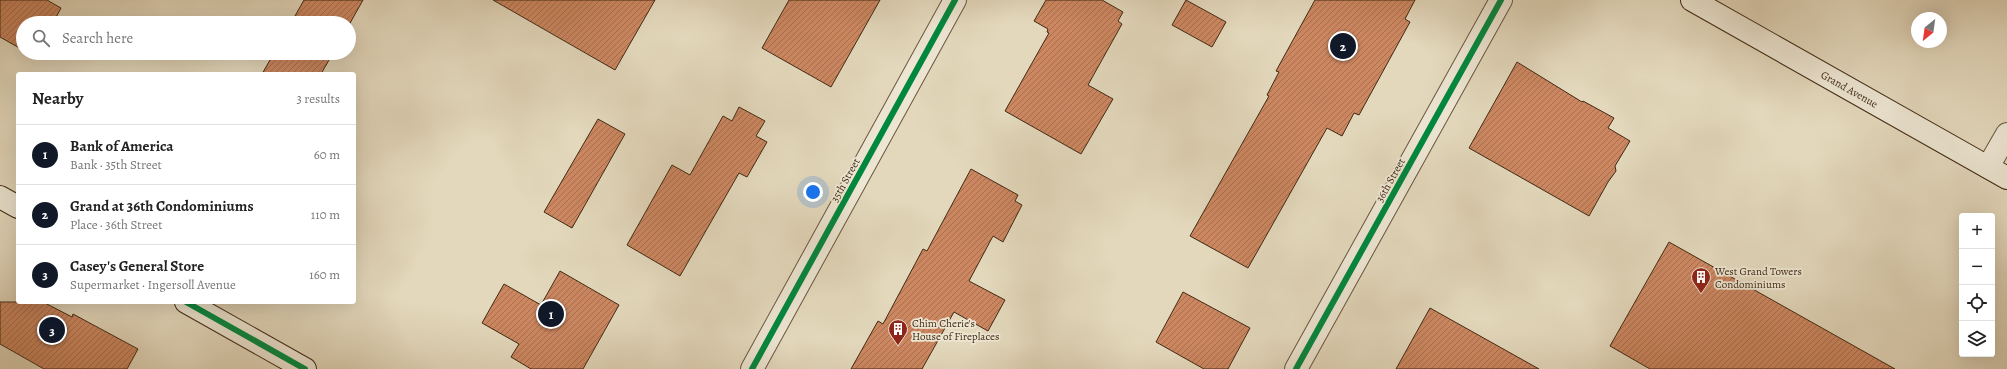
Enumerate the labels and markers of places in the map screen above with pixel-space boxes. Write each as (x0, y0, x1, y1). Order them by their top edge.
pin: 2 (1330, 31, 1356, 61)
place label: West Grand Towers Condominiums (1714, 264, 1802, 292)
building icon: West Grand Towers Condominiums (1690, 266, 1712, 294)
pin: 1 (538, 299, 564, 329)
pin: 3 (39, 315, 65, 345)
place label: Chim Cherie's House of Fireplaces (912, 316, 999, 344)
building icon: Chim Cherie's House of Fireplaces (887, 318, 909, 346)

